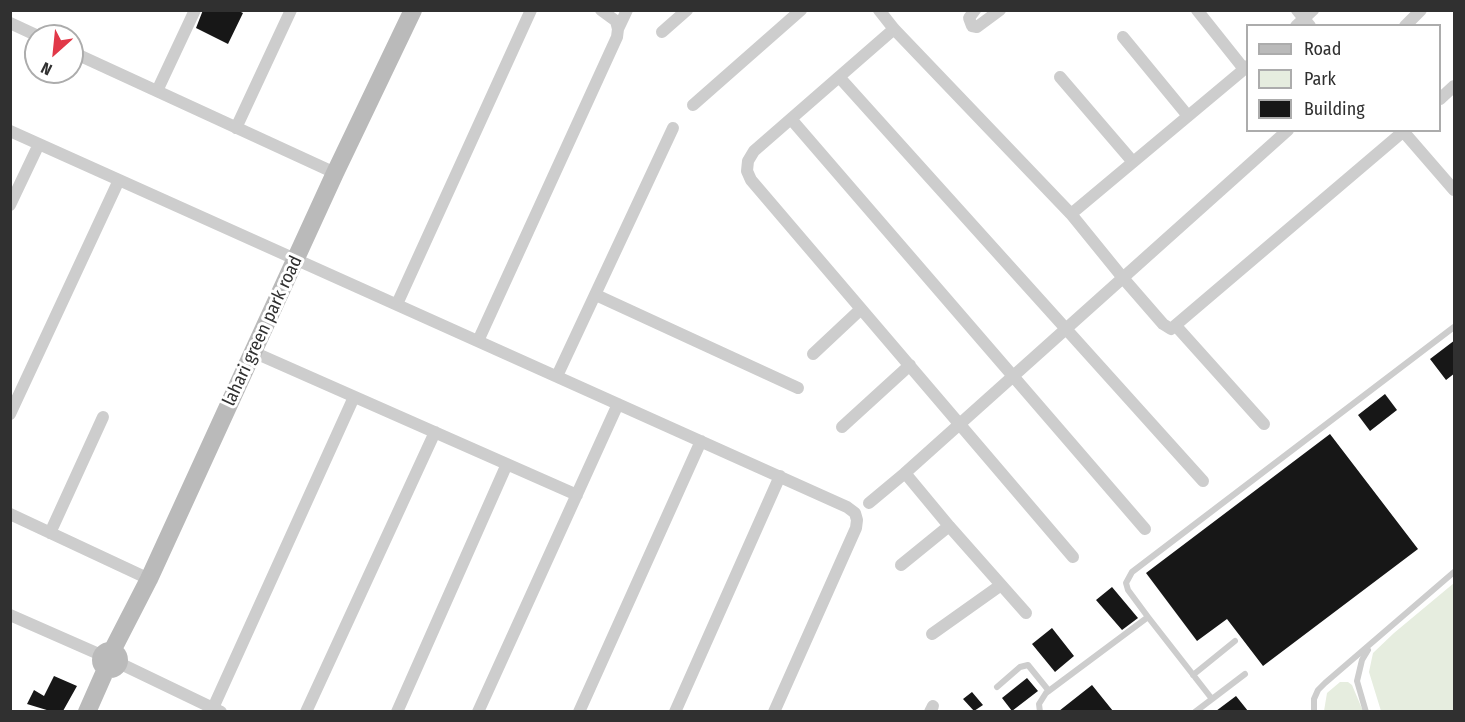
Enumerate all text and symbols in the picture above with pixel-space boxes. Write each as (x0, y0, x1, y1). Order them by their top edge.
north arrow (24, 24, 84, 84)
legend (1246, 24, 1441, 132)
text: Road (1304, 38, 1341, 60)
text: N (38, 58, 55, 79)
text: Park (1304, 68, 1336, 90)
text: Building (1304, 98, 1365, 120)
street label: lahari green park road (219, 252, 307, 410)

